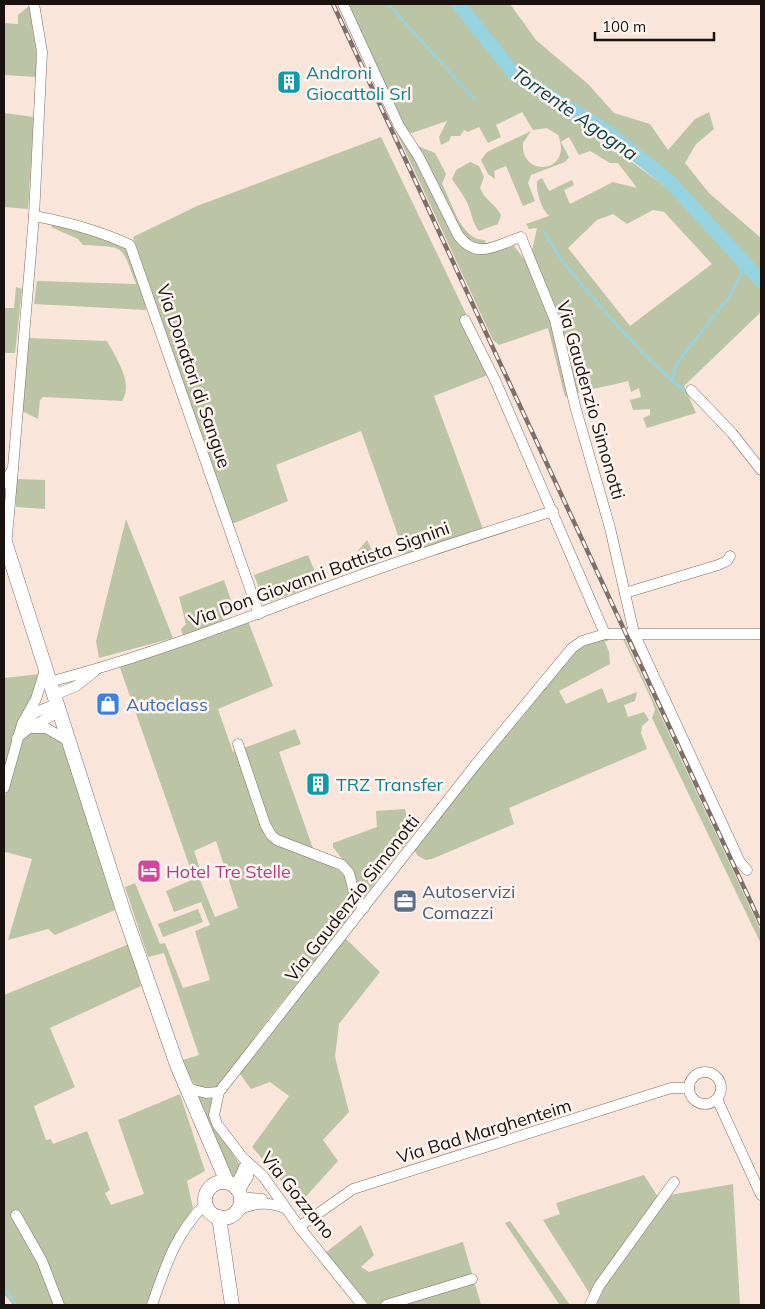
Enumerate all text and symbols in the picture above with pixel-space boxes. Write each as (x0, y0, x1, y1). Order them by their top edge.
scale bar (595, 10, 714, 42)
text: 100 m (602, 17, 646, 36)
place label: Androni Giocattoli Srl (306, 61, 411, 105)
water label: Torrente Agogna (507, 61, 643, 165)
building icon: Androni Giocattoli Srl (276, 69, 302, 95)
street label: Via Donatori di Sangue (152, 281, 236, 471)
street label: Via Gaudenzio Simonotti (552, 298, 630, 502)
street label: Via Don Giovanni Battista Signini (186, 516, 452, 632)
shop icon: Autoclass (95, 691, 121, 717)
place label: Autoclass (126, 693, 208, 716)
building icon: TRZ Transfer (305, 771, 331, 797)
place label: TRZ Transfer (336, 773, 444, 796)
street label: Via Gaudenzio Simonotti (280, 810, 424, 986)
hotel icon: Hotel Tre Stelle (136, 858, 162, 884)
place label: Hotel Tre Stelle (166, 860, 291, 883)
place label: Autoservizi Comazzi (422, 880, 515, 924)
office icon: Autoservizi Comazzi (392, 888, 418, 914)
street label: Via Bad Marghenteim (394, 1093, 574, 1169)
street label: Via Gozzano (256, 1147, 340, 1243)

